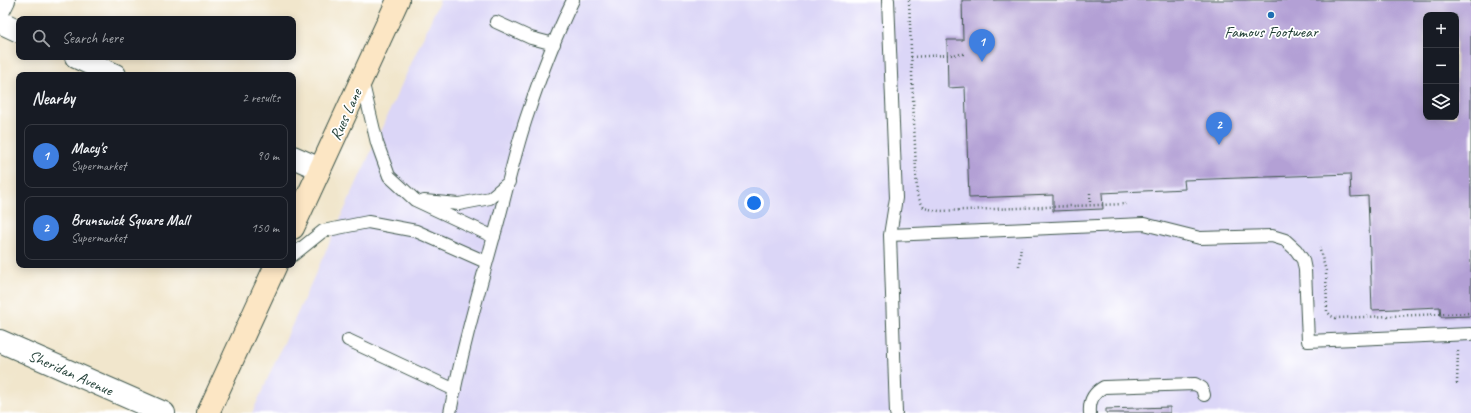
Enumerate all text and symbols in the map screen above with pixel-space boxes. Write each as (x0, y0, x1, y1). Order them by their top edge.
marker: Famous Footwear (1266, 10, 1276, 20)
map controls (1423, 12, 1459, 120)
button: + (1423, 12, 1459, 48)
search box (16, 16, 296, 60)
place label: Famous Footwear (1224, 22, 1319, 42)
icon: search (30, 27, 52, 49)
text: Search here (62, 29, 123, 48)
pin: 1 (969, 29, 995, 62)
button: − (1423, 48, 1459, 84)
street label: Rues Lane (325, 84, 367, 143)
button: layers (1423, 84, 1459, 120)
text: Nearby (32, 88, 75, 109)
text: 2 results (242, 90, 280, 106)
pin: 2 (1206, 112, 1232, 145)
text: Macy's (71, 139, 106, 158)
text: 1 (43, 148, 49, 164)
text: 90 m (257, 148, 279, 164)
text: Supermarket (71, 158, 126, 174)
your location (744, 193, 764, 213)
text: Brunswick Square Mall (71, 211, 189, 230)
text: 2 (43, 220, 49, 236)
text: 150 m (251, 220, 279, 236)
text: Supermarket (71, 230, 126, 246)
street label: Sheridan Avenue (25, 345, 118, 401)

